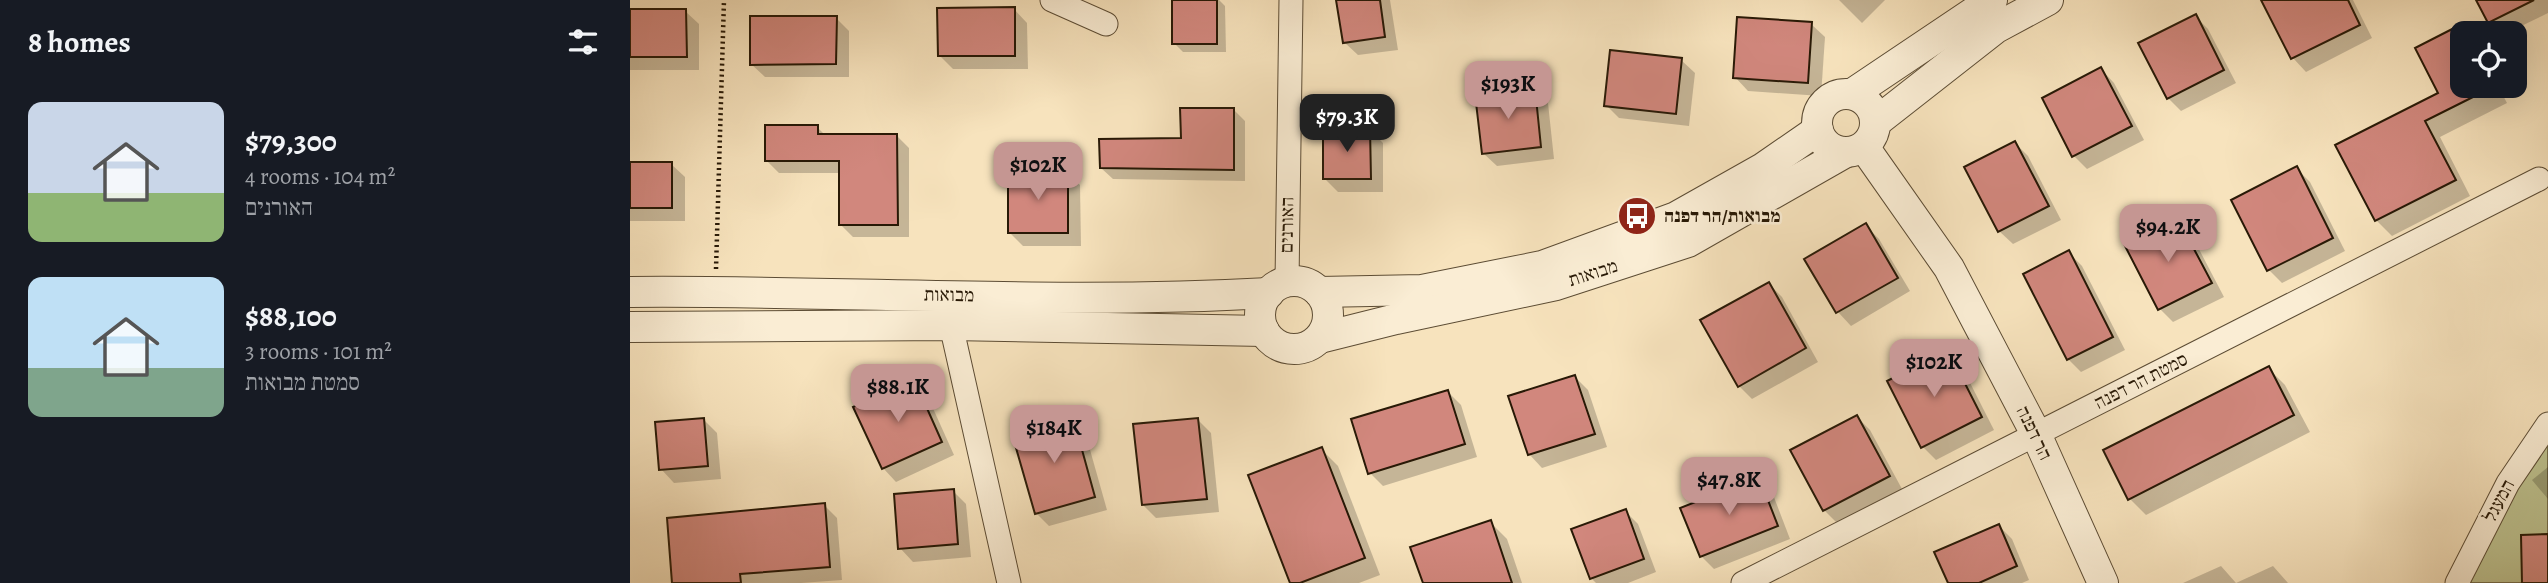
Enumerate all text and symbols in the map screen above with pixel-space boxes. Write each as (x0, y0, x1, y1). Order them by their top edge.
map controls (2450, 21, 2527, 98)
button: locate (2450, 21, 2527, 98)
text: 8 homes (28, 22, 131, 62)
icon: filters (564, 23, 602, 61)
pin: $193K (1459, 61, 1557, 121)
text: $193K (1481, 68, 1535, 99)
pin: $79.3K (1290, 94, 1404, 154)
text: $79.3K (1316, 101, 1378, 132)
text: $79,300 (245, 121, 337, 161)
icon: home (84, 130, 168, 214)
pin: $102K (989, 142, 1087, 202)
text: $102K (1010, 149, 1066, 180)
text: 4 rooms · 104 m² (245, 161, 395, 192)
text: האורנים (245, 192, 313, 223)
bus stop icon: מבואות/הר דפנה (1616, 195, 1658, 237)
street label: האורנים (1274, 197, 1300, 253)
place label: מבואות/הר דפנה (1664, 203, 1780, 229)
pin: $94.2K (2111, 204, 2225, 264)
text: $94.2K (2136, 211, 2200, 242)
street label: מבואות (1565, 253, 1621, 293)
street label: מבואות (924, 282, 974, 308)
text: $88,100 (245, 296, 337, 336)
icon: home (84, 305, 168, 389)
text: 3 rooms · 101 m² (245, 336, 392, 367)
pin: $102K (1885, 340, 1983, 399)
text: $102K (1906, 346, 1962, 377)
street label: סמטת הר דפנה (2090, 346, 2192, 416)
pin: $88.1K (841, 364, 955, 424)
text: סמטת מבואות (245, 367, 360, 398)
text: $88.1K (867, 371, 929, 402)
street label: הר דפנה (2010, 401, 2058, 465)
pin: $184K (1005, 406, 1103, 465)
text: $184K (1026, 412, 1082, 443)
pin: $47.8K (1672, 458, 1786, 517)
text: $47.8K (1697, 464, 1761, 495)
street label: המעגל (2477, 475, 2521, 527)

